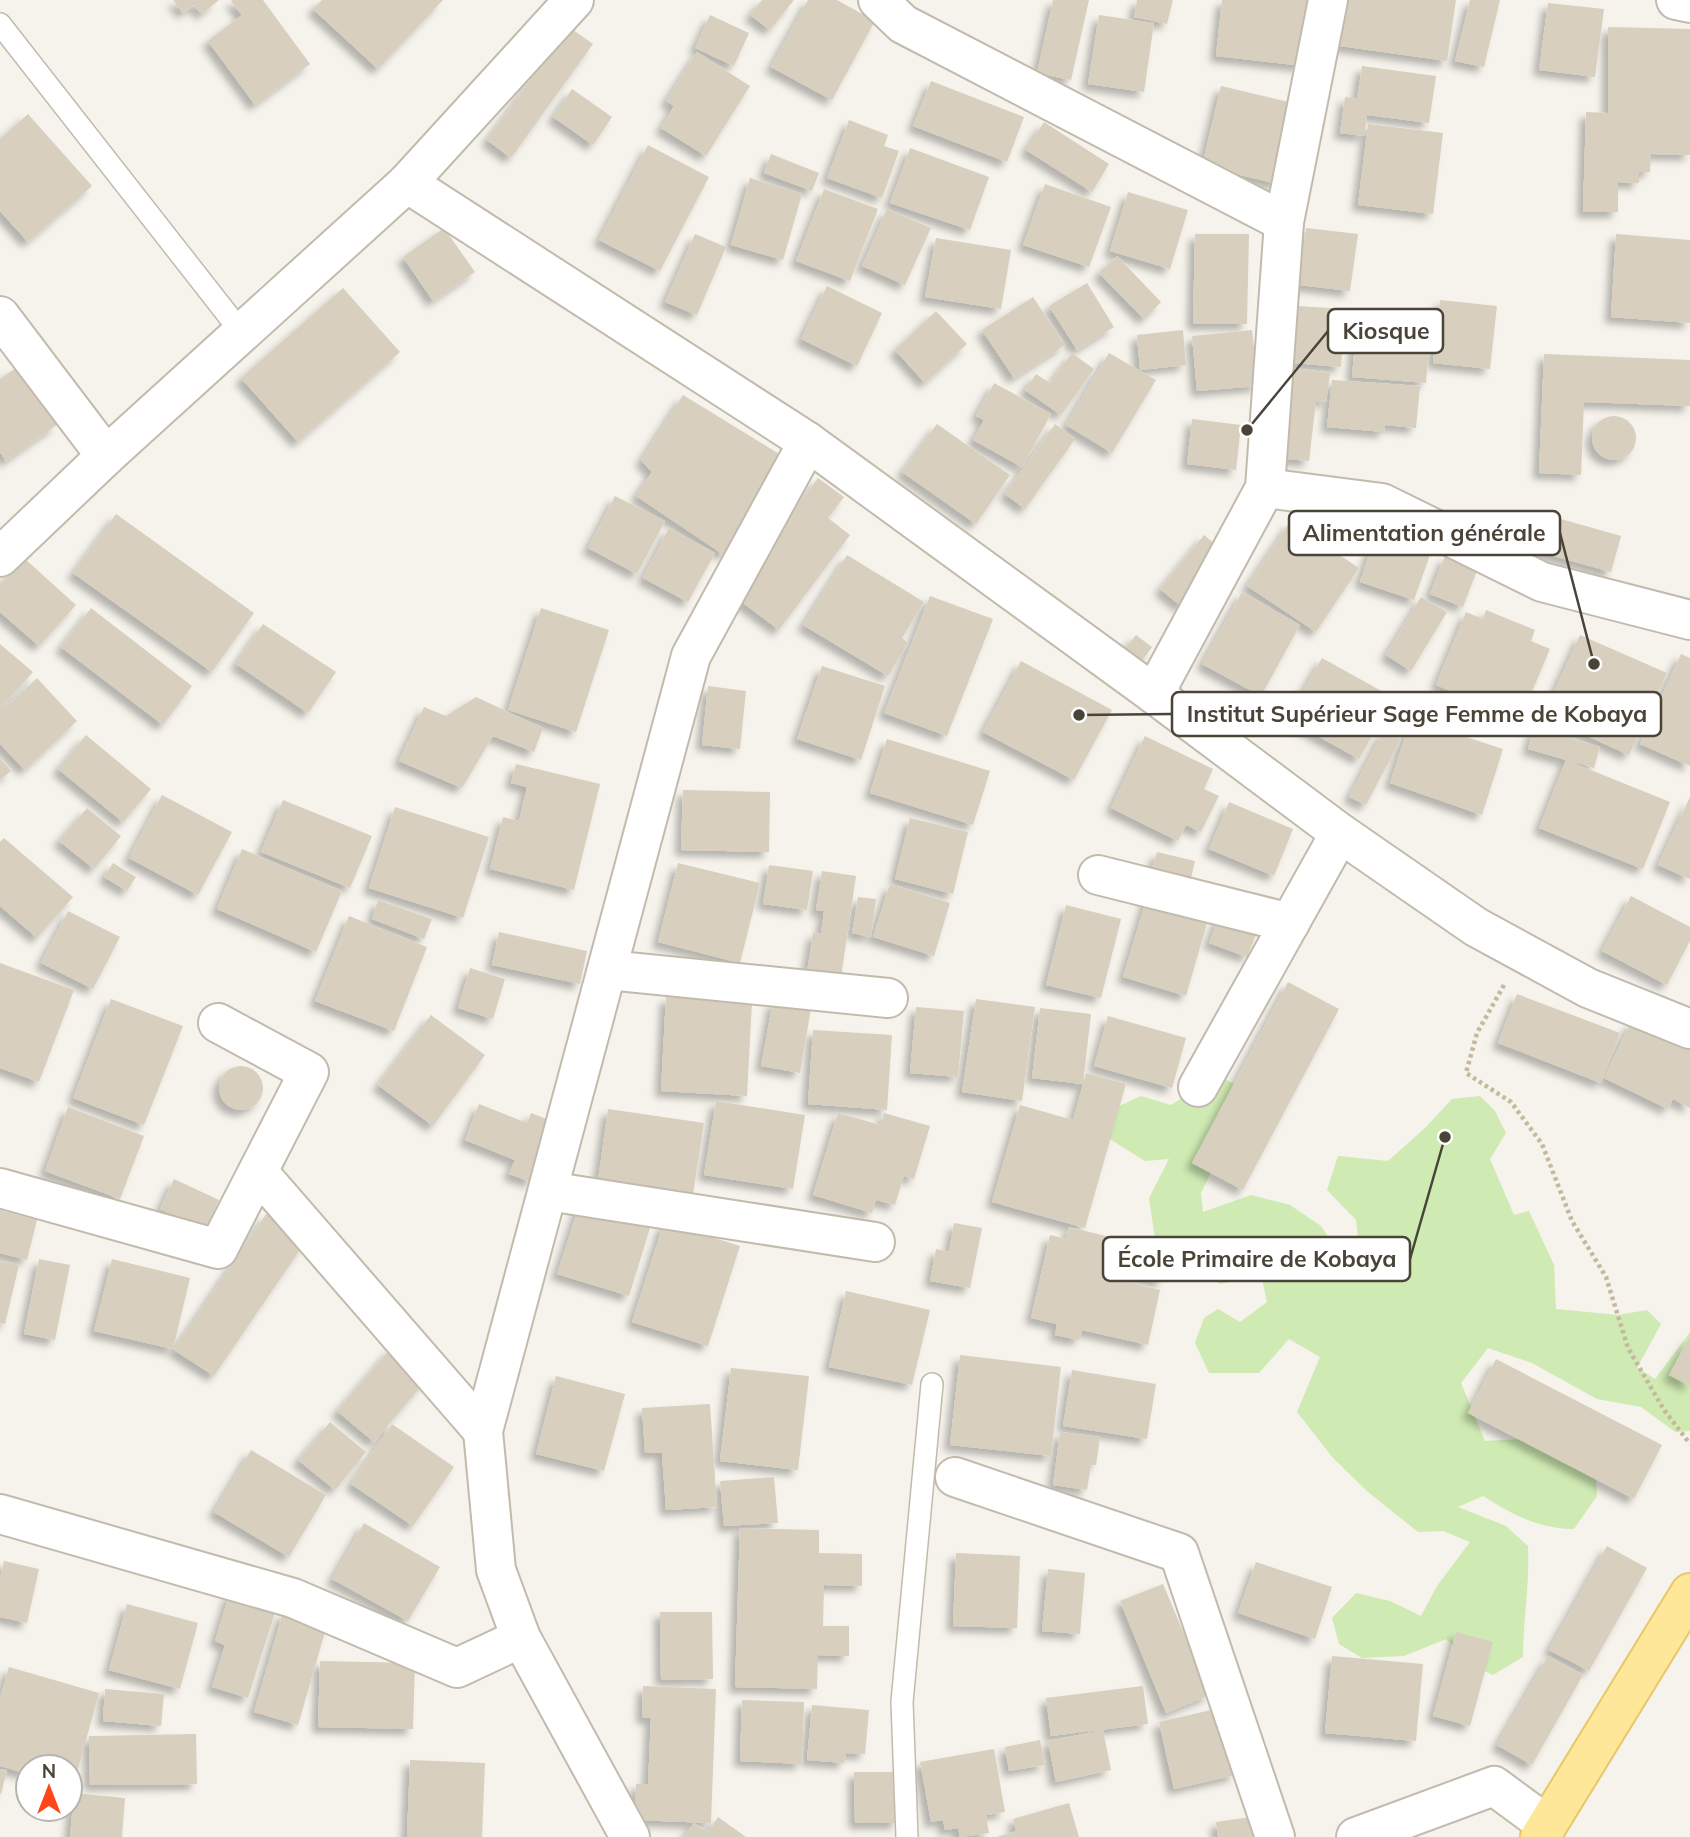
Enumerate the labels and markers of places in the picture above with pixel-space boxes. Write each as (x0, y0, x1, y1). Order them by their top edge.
callout: Kiosque (1328, 309, 1443, 353)
callout: Alimentation générale (1289, 511, 1560, 555)
callout: Institut Supérieur Sage Femme de Kobaya (1172, 692, 1661, 736)
callout: École Primaire de Kobaya (1103, 1237, 1410, 1281)

